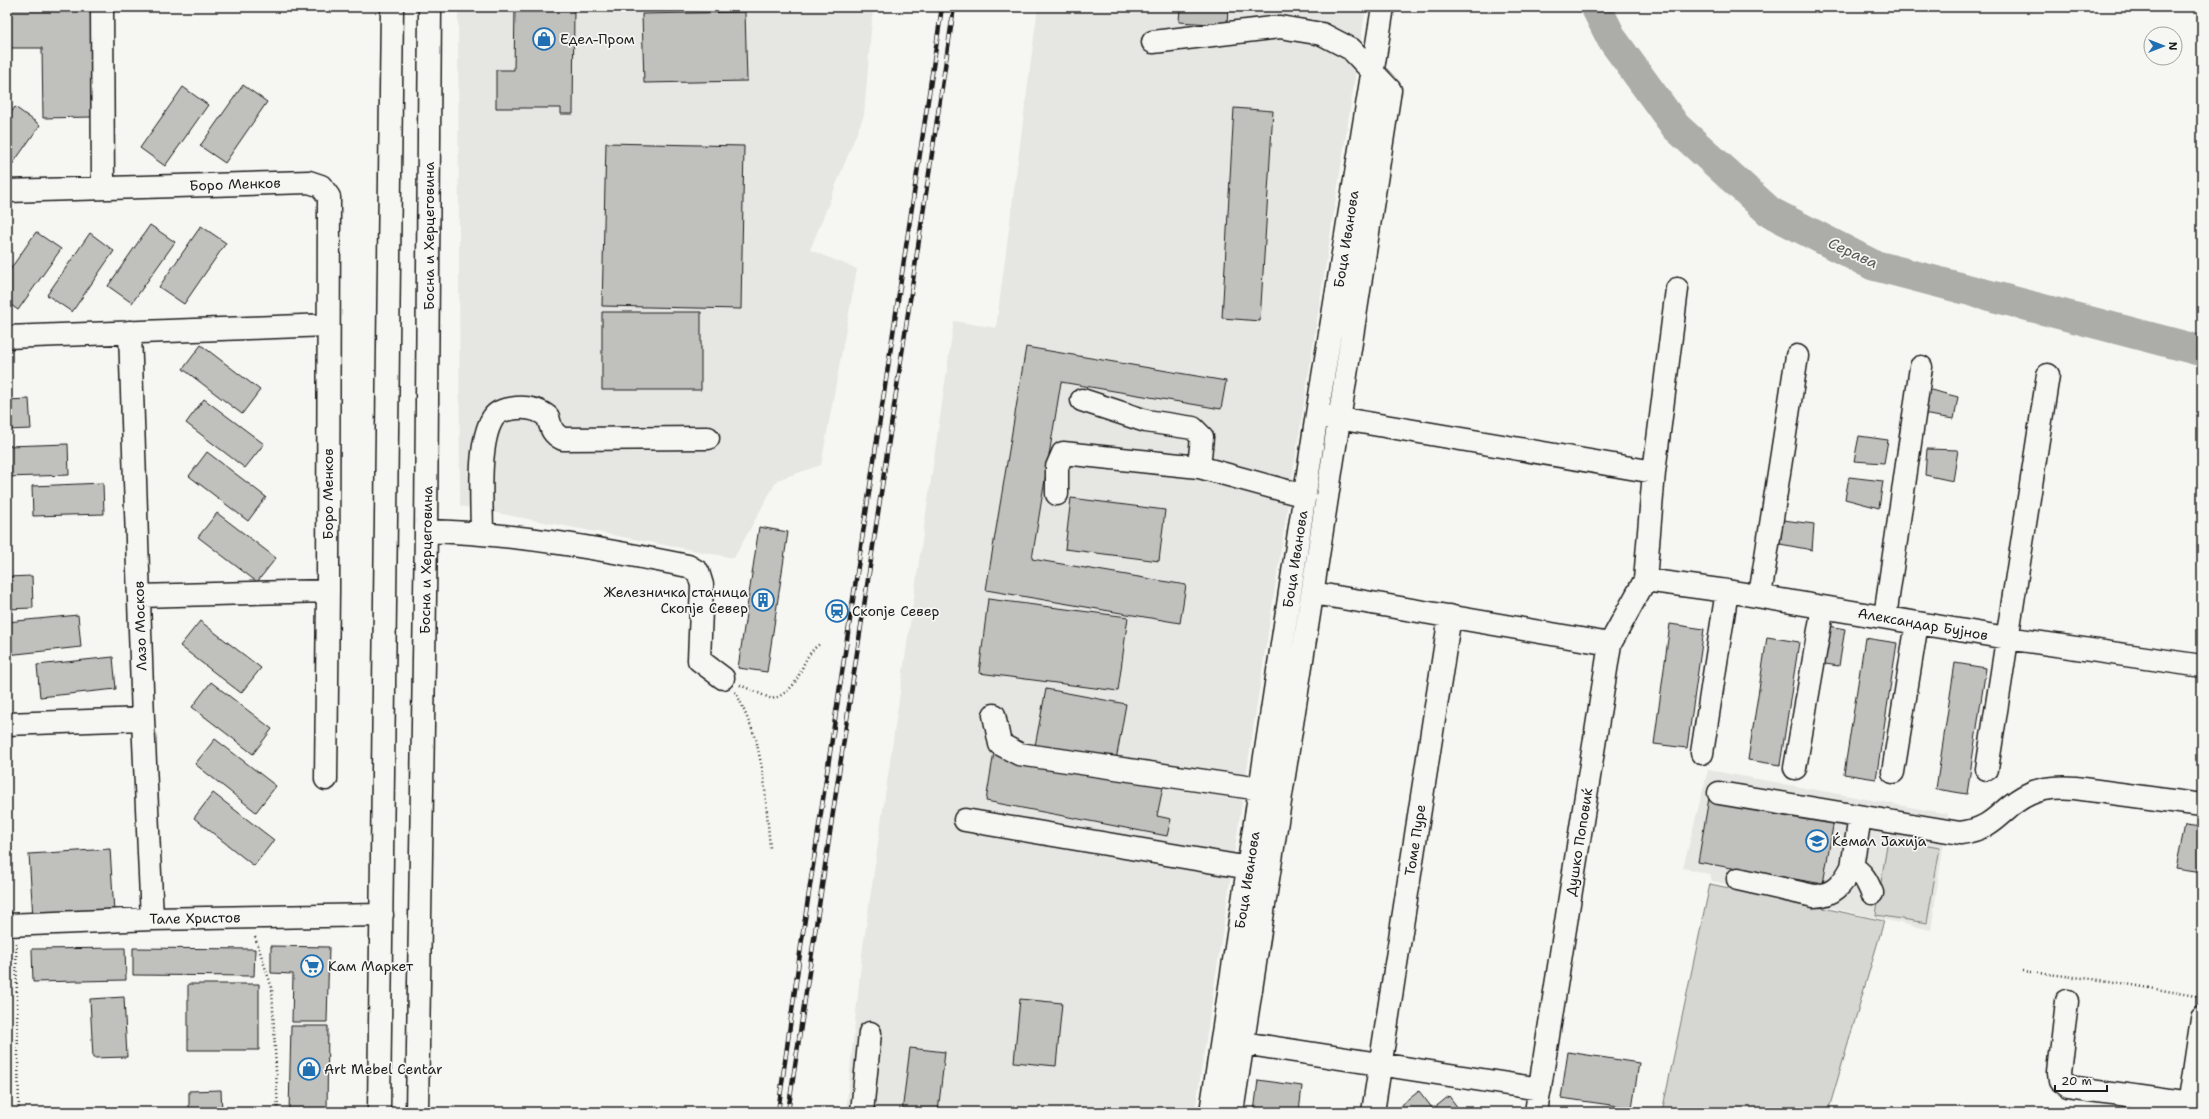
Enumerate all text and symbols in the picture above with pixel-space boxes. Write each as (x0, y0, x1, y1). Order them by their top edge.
shop icon: Едел-Пром (531, 26, 557, 52)
north arrow (2143, 26, 2183, 66)
place label: Едел-Пром (560, 30, 635, 48)
text: N (2165, 42, 2180, 51)
street label: Босна и Херцеговина (420, 162, 438, 310)
street label: Боро Менков (189, 173, 281, 195)
street label: Боца Иванова (1329, 189, 1363, 289)
water label: Серава (1825, 233, 1881, 273)
street label: Боро Менков (319, 448, 337, 540)
street label: Босна и Херцеговина (416, 485, 436, 634)
street label: Боца Иванова (1278, 509, 1312, 609)
street label: Лазо Москов (129, 581, 151, 671)
place label: Железничка станица Скопје Север (604, 583, 748, 617)
building icon: Железничка станица Скопје Север (750, 587, 776, 613)
station icon: Скопје Север (824, 598, 850, 624)
place label: Скопје Север (852, 602, 940, 620)
street label: Александар Бујнов (1857, 604, 1989, 644)
street label: Душко Поповиќ (1562, 786, 1597, 897)
street label: Томе Пуре (1400, 803, 1430, 877)
school or university icon: Ќемал Јахија (1804, 828, 1830, 854)
street label: Боца Иванова (1230, 830, 1264, 930)
place label: Ќемал Јахија (1832, 832, 1927, 850)
street label: Тале Христов (149, 908, 241, 928)
supermarket icon: Кам Маркет (299, 953, 325, 979)
place label: Кам Маркет (328, 957, 414, 975)
shop icon: Art Mebel Centar (296, 1056, 322, 1082)
place label: Art Mebel Centar (324, 1060, 443, 1078)
scale bar (2055, 1067, 2107, 1093)
text: 20 m (2061, 1073, 2092, 1089)

